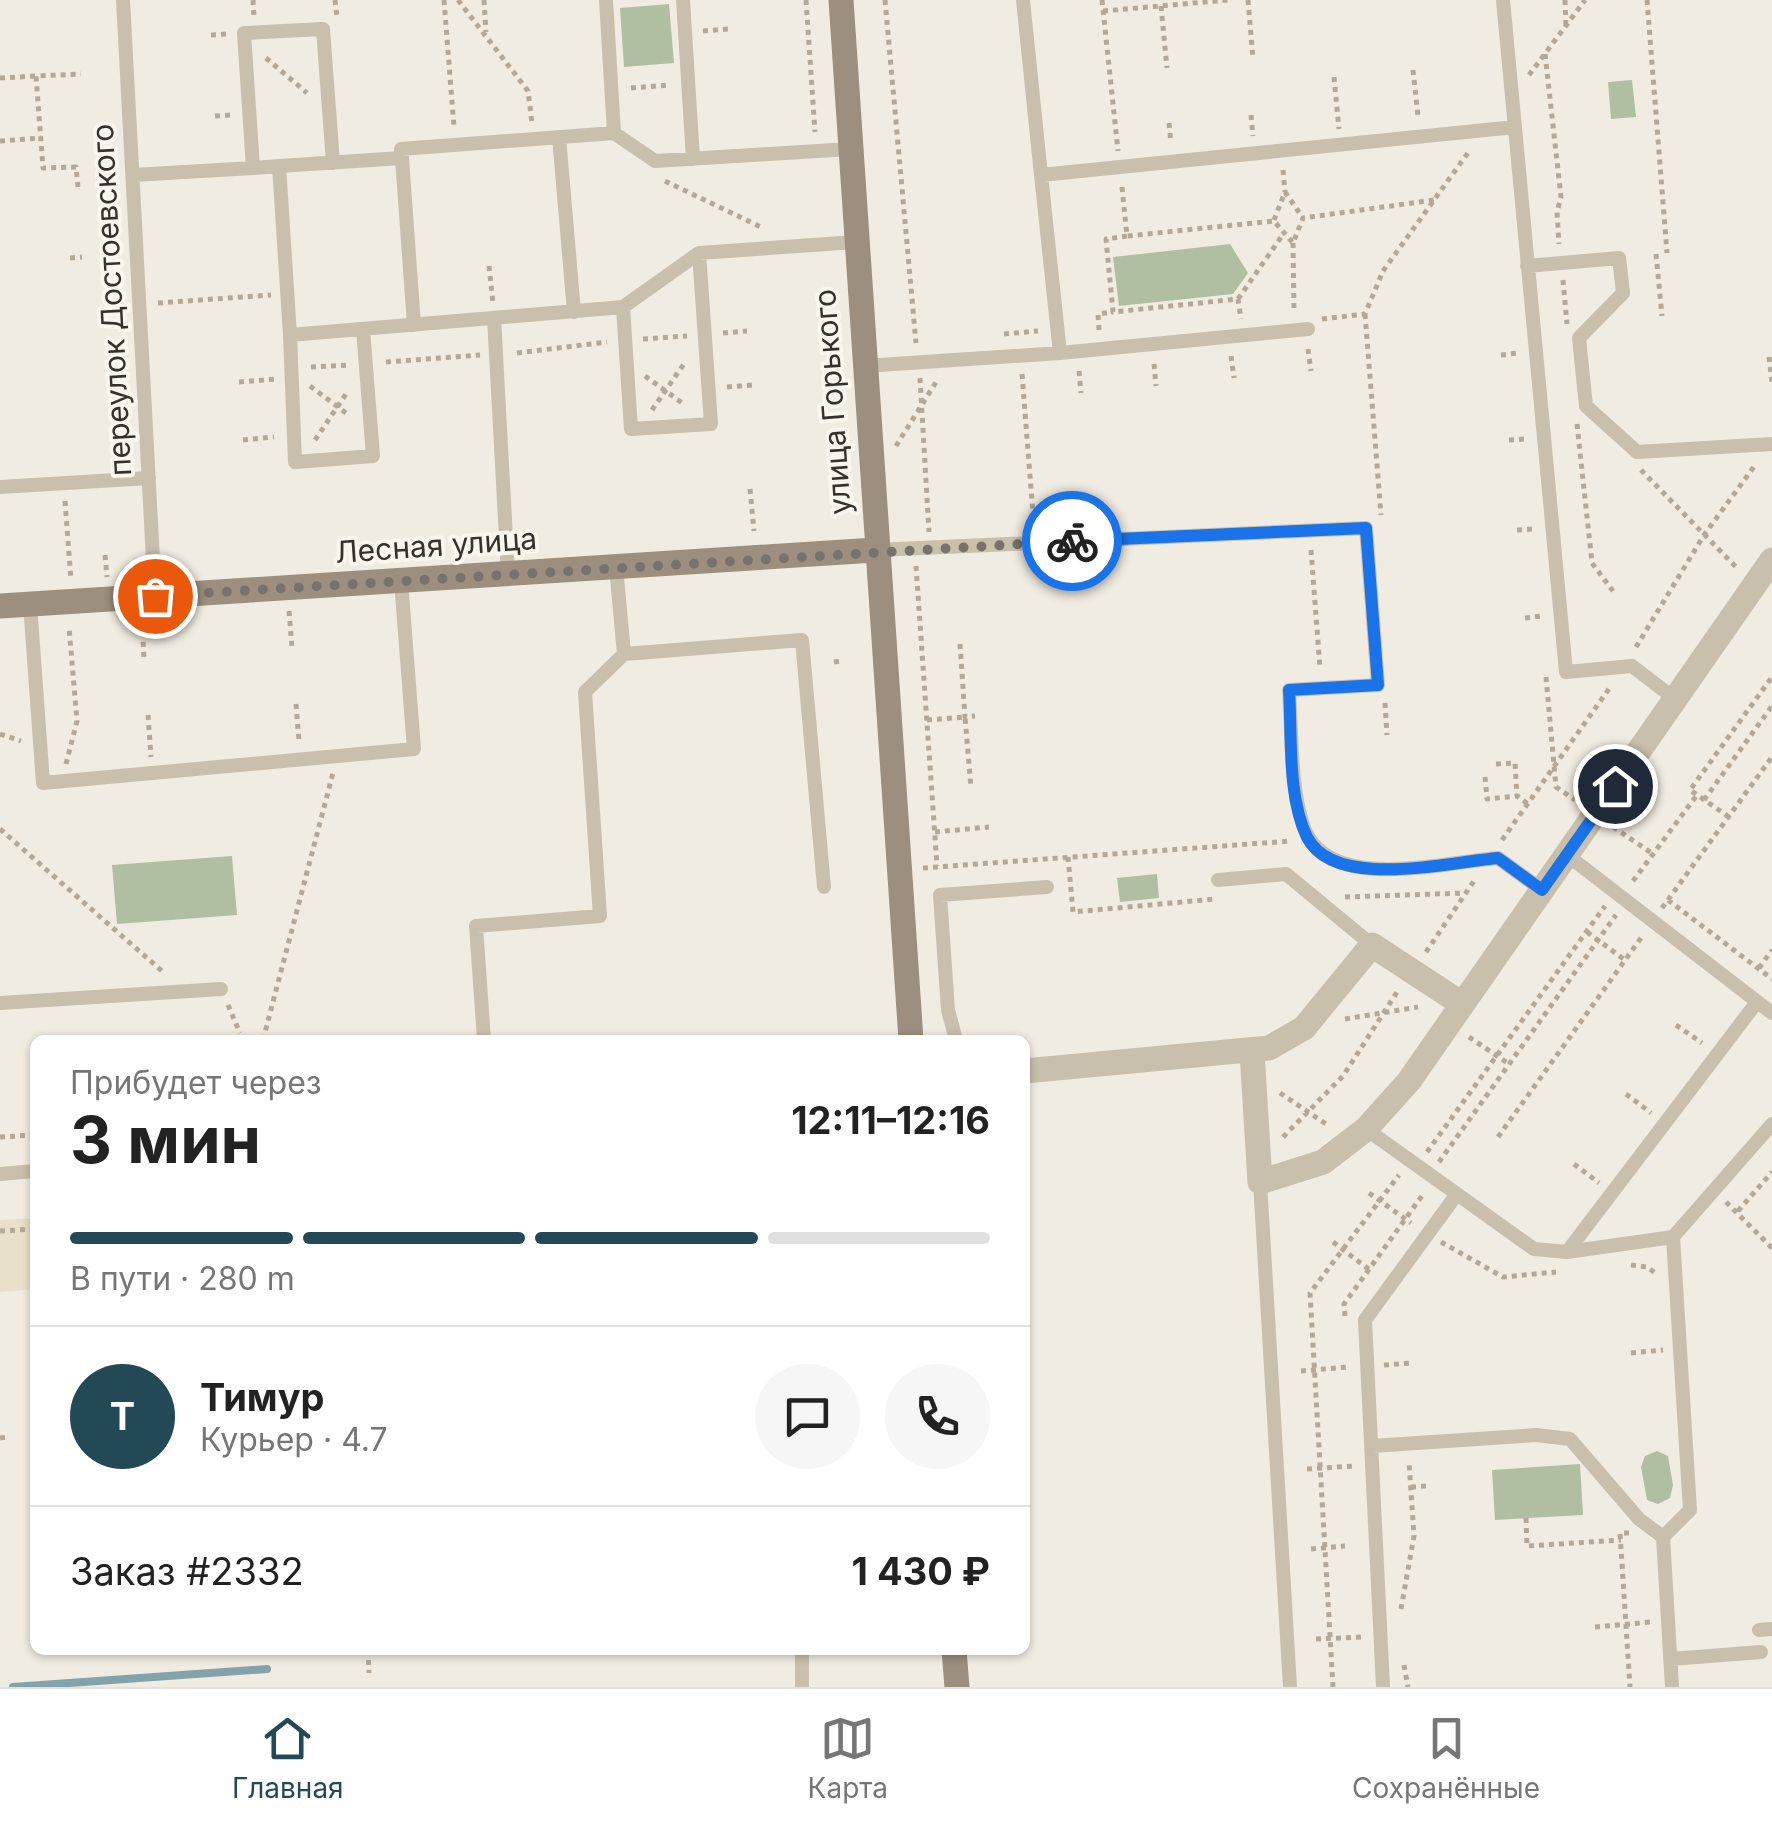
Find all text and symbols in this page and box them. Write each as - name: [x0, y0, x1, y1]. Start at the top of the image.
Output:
- street label: переулок Достоевского: [84, 123, 138, 477]
- street label: улица Горького: [806, 288, 858, 516]
- courier: [1022, 491, 1122, 591]
- icon: bike: [1045, 514, 1100, 569]
- street label: Лесная улица: [334, 520, 538, 570]
- pin: [113, 554, 198, 639]
- icon: bag: [128, 569, 183, 624]
- pin: [1573, 744, 1658, 829]
- icon: home: [1588, 759, 1643, 814]
- text: Прибудет через: [70, 1063, 322, 1102]
- text: 12:11–12:16: [791, 1097, 990, 1143]
- text: 3 мин: [70, 1100, 261, 1179]
- text: В пути · 280 m: [70, 1259, 295, 1298]
- button: chat: [755, 1364, 860, 1469]
- button: phone: [885, 1364, 990, 1469]
- text: Тимур: [200, 1374, 325, 1420]
- text: Т: [110, 1393, 135, 1439]
- text: Курьер · 4.7: [200, 1420, 388, 1459]
- text: Заказ #2332: [70, 1548, 304, 1594]
- text: 1 430 ₽: [852, 1548, 990, 1594]
- tab: Главная: [232, 1711, 344, 1805]
- tab: Карта: [808, 1711, 888, 1805]
- tab: Сохранённые: [1352, 1711, 1540, 1805]

